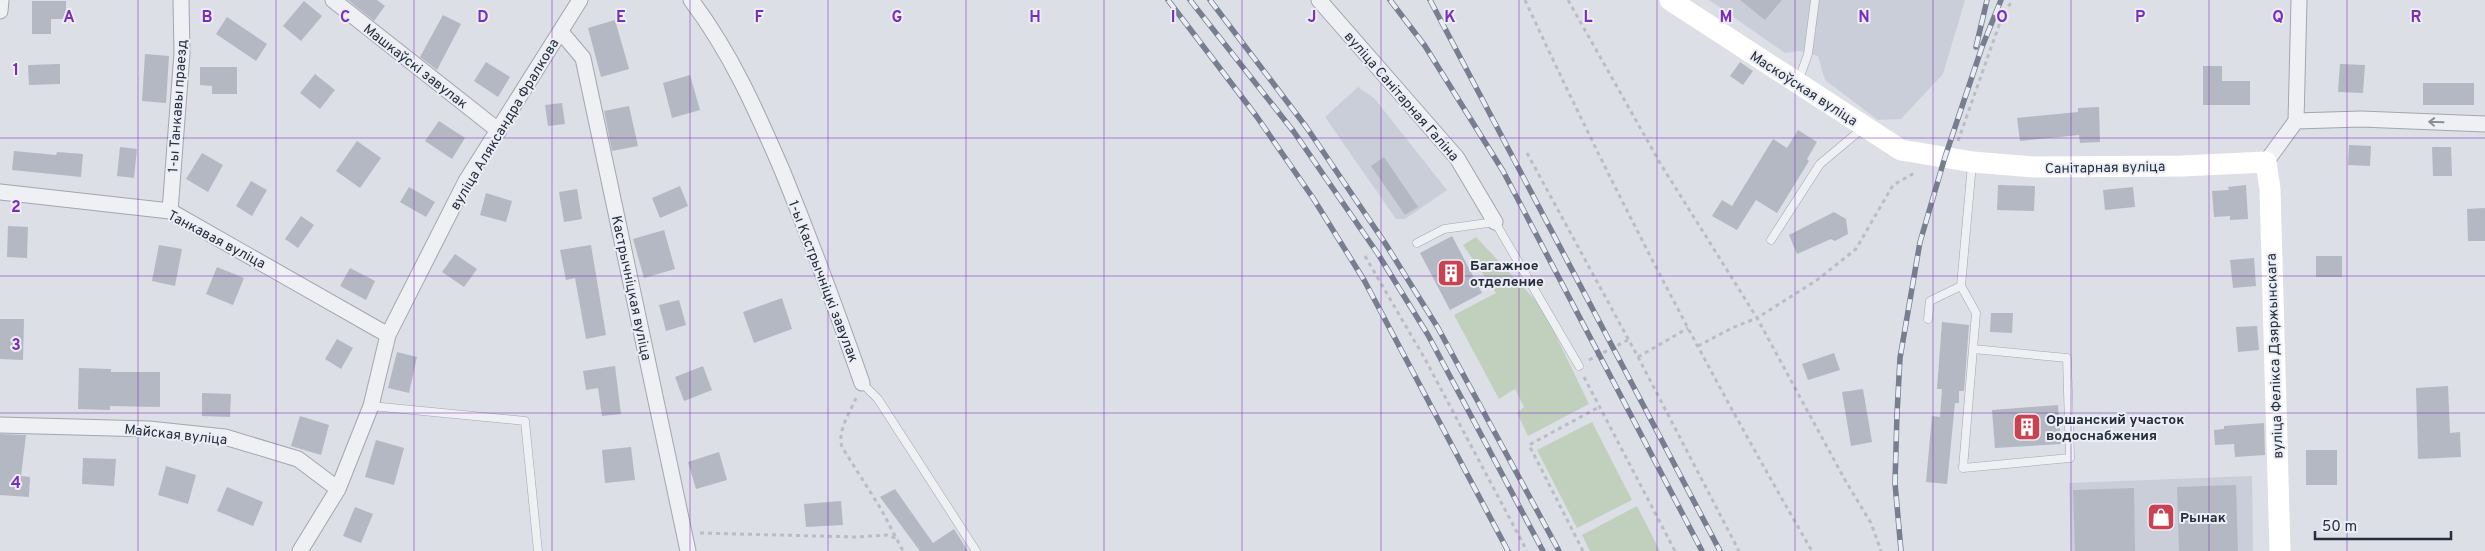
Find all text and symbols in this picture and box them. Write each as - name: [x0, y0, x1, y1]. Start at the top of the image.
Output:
- text: A: [63, 8, 75, 28]
- text: B: [201, 8, 213, 28]
- text: C: [340, 8, 350, 28]
- text: D: [477, 8, 489, 28]
- text: E: [616, 8, 626, 28]
- text: F: [754, 8, 764, 28]
- text: G: [892, 8, 902, 28]
- text: H: [1029, 8, 1041, 28]
- text: I: [1171, 8, 1175, 28]
- text: J: [1308, 8, 1316, 28]
- text: K: [1444, 8, 1456, 28]
- text: L: [1583, 8, 1593, 28]
- text: M: [1720, 8, 1732, 28]
- text: N: [1858, 8, 1870, 28]
- text: O: [1996, 8, 2008, 28]
- text: P: [2135, 8, 2145, 28]
- text: Q: [2272, 8, 2284, 28]
- text: R: [2410, 8, 2422, 28]
- street label: Машкаўскі завулак: [359, 21, 471, 113]
- street label: вуліца Санітарная Галіна: [1340, 29, 1462, 165]
- street label: вуліца Аляксандра Фралкова: [447, 36, 563, 214]
- street label: 1-ы Танкавы праезд: [165, 39, 192, 173]
- street label: Маскоўская вуліца: [1746, 48, 1860, 130]
- text: 1: [13, 61, 19, 81]
- one-way arrow: [2429, 117, 2445, 126]
- street label: Санітарная вуліца: [2045, 159, 2165, 178]
- text: 2: [11, 198, 21, 218]
- street label: 1-ы Кастрычніцкі завулак: [784, 198, 861, 365]
- street label: Танкавая вуліца: [165, 207, 268, 273]
- street label: Кастрычніцкая вуліца: [607, 214, 654, 362]
- street label: вуліца Фелікса Дзяржынскага: [2263, 253, 2288, 459]
- building icon: Багажное отделение: [1436, 258, 1466, 288]
- place label: Багажное отделение: [1470, 258, 1544, 291]
- text: 3: [11, 336, 21, 356]
- building icon: Оршанский участок водоснабжения: [2012, 412, 2042, 442]
- place label: Оршанский участок водоснабжения: [2046, 412, 2184, 445]
- street label: Майская вуліца: [124, 422, 228, 449]
- text: 4: [11, 474, 21, 494]
- shop icon: Рынак: [2146, 502, 2176, 532]
- scale bar: [2315, 508, 2451, 540]
- place label: Рынак: [2180, 510, 2226, 527]
- text: 50 m: [2322, 518, 2357, 537]

